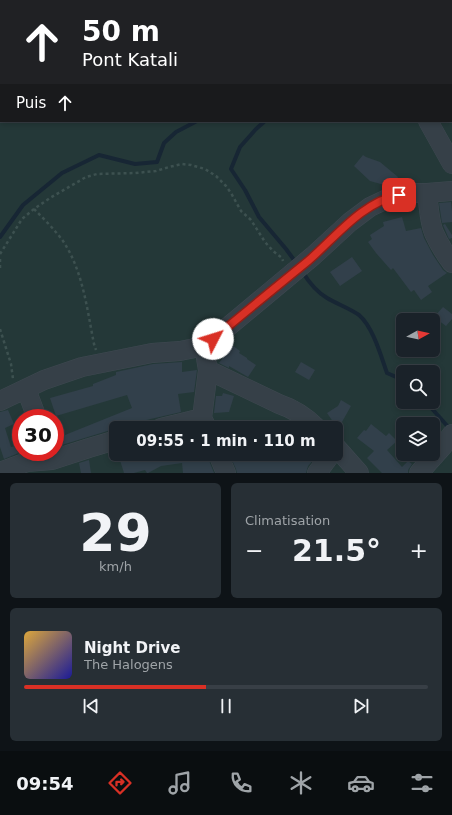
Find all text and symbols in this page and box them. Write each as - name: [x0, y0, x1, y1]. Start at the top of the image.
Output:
- text: 50 m: [82, 15, 160, 48]
- icon: ahead: [16, 16, 68, 68]
- text: Pont Katali: [82, 49, 178, 70]
- icon: ahead: [54, 92, 76, 114]
- text: Puis: [16, 94, 46, 112]
- pin: [382, 178, 416, 212]
- icon: arrive: [388, 184, 410, 206]
- north arrow: [396, 313, 440, 357]
- map controls: [396, 313, 440, 461]
- position arrow: [192, 318, 234, 360]
- button: search: [396, 365, 440, 409]
- speed limit sign: 30: [12, 409, 64, 461]
- button: layers: [396, 417, 440, 461]
- text: 09:55 · 1 min · 110 m: [136, 432, 316, 450]
- text: 29: [79, 503, 152, 563]
- text: Climatisation: [245, 513, 330, 528]
- text: 21.5°: [292, 533, 381, 568]
- text: −: [245, 538, 263, 563]
- text: +: [410, 538, 428, 563]
- text: km/h: [99, 559, 132, 574]
- text: Night Drive: [84, 639, 180, 657]
- text: The Halogens: [84, 657, 173, 672]
- icon: previous: [80, 695, 102, 717]
- icon: pause: [215, 695, 237, 717]
- icon: next: [350, 695, 372, 717]
- icon: directions: [106, 769, 134, 797]
- icon: music: [166, 769, 194, 797]
- icon: phone: [227, 769, 255, 797]
- icon: climate: [287, 769, 315, 797]
- icon: car: [347, 769, 375, 797]
- icon: filters: [408, 769, 436, 797]
- text: 09:54: [16, 773, 73, 794]

